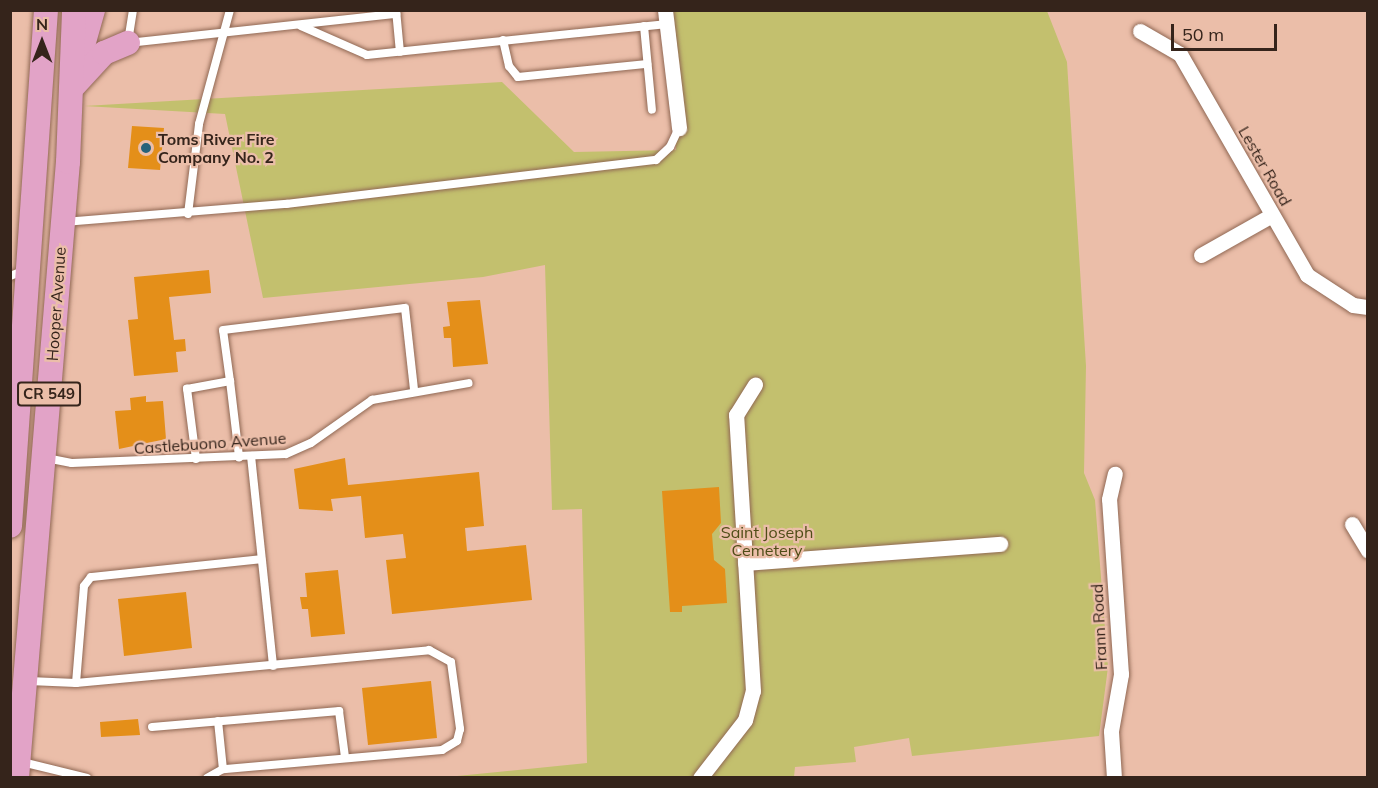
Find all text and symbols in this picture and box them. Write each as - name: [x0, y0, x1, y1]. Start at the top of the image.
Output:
- north arrow: [12, 12, 72, 72]
- scale bar: [1174, 12, 1280, 50]
- text: N: [36, 14, 48, 34]
- text: 50 m: [1182, 23, 1224, 46]
- street label: Lester Road: [1235, 123, 1295, 209]
- place label: Toms River Fire Company No. 2: [158, 129, 275, 167]
- marker: Toms River Fire Company No. 2: [139, 141, 153, 155]
- street label: Hooper Avenue: [42, 246, 70, 362]
- road number: CR 549: [16, 382, 82, 406]
- street label: Castlebuono Avenue: [133, 428, 287, 458]
- park label: Saint Joseph Cemetery: [721, 522, 813, 560]
- street label: Frann Road: [1087, 583, 1111, 671]

